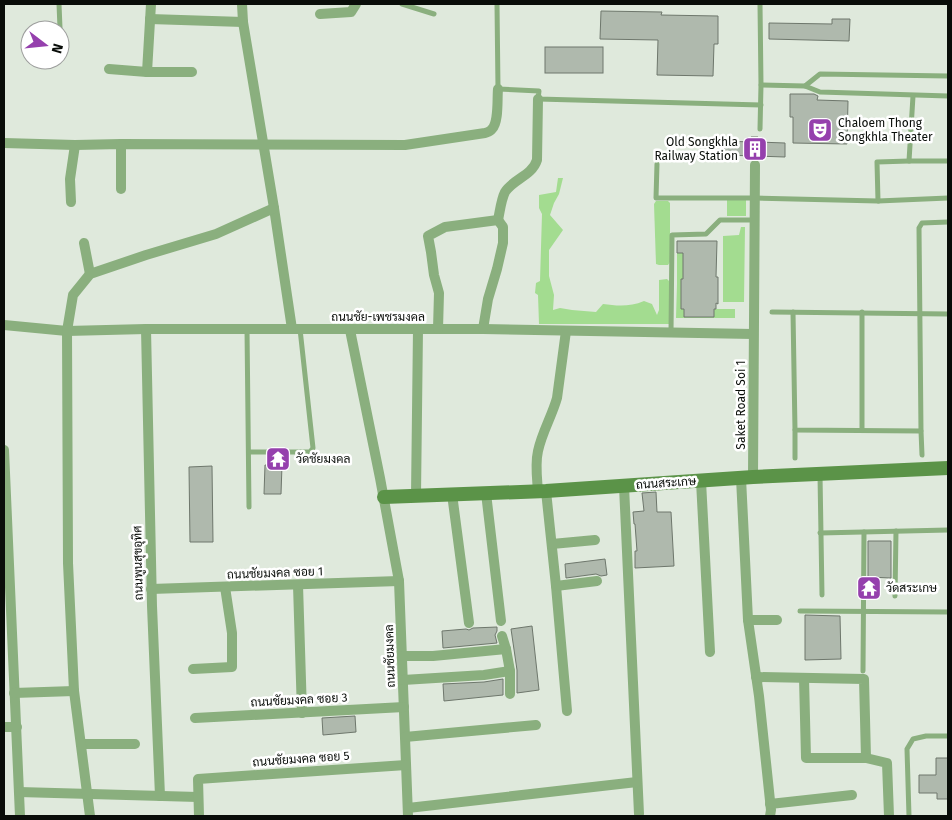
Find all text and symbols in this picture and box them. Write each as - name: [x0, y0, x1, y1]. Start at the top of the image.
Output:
- north arrow: [20, 20, 70, 70]
- text: N: [48, 42, 66, 55]
- place label: Chaloem Thong Songkhla Theater: [838, 116, 933, 144]
- theatre icon: Chaloem Thong Songkhla Theater: [807, 117, 833, 143]
- place label: Old Songkhla Railway Station: [654, 135, 738, 163]
- building icon: Old Songkhla Railway Station: [742, 136, 768, 162]
- street label: ถนนชัย-เพชรมงคล: [331, 310, 425, 324]
- street label: Saket Road Soi 1: [734, 360, 748, 450]
- temple icon: วัดชัยมงคล: [265, 446, 291, 472]
- place label: วัดชัยมงคล: [296, 452, 350, 466]
- street label: ถนนสระเกษ: [635, 474, 697, 492]
- street label: ถนนพูนสุขอุทิศ: [130, 525, 148, 601]
- street label: ถนนชัยมงคล ซอย 1: [227, 564, 323, 582]
- temple icon: วัดสระเกษ: [856, 575, 882, 601]
- place label: วัดสระเกษ: [886, 581, 938, 595]
- street label: ถนนชัยมงคล: [382, 624, 398, 688]
- street label: ถนนชัยมงคล ซอย 3: [250, 690, 348, 710]
- street label: ถนนชัยมงคล ซอย 5: [252, 749, 350, 769]

